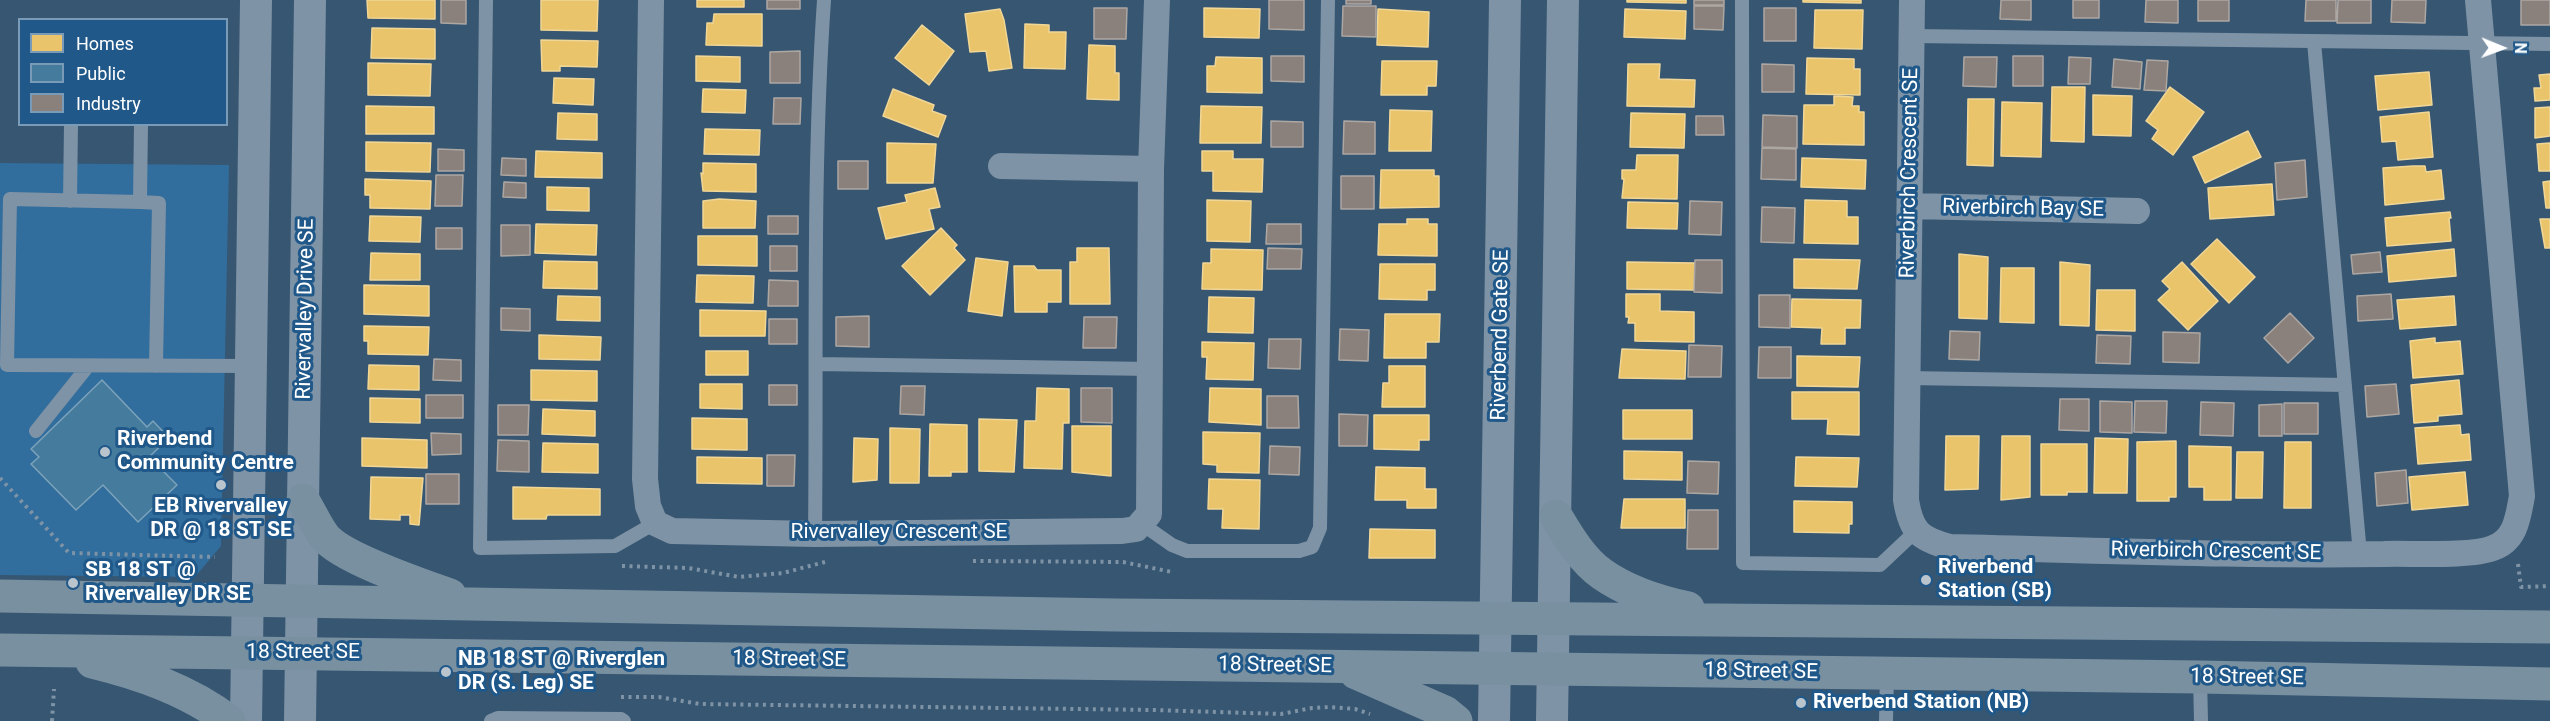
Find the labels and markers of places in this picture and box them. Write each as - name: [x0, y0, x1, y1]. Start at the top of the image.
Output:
- place label: Riverbend Community Centre: [117, 427, 294, 477]
- marker: Riverbend Community Centre: [98, 445, 112, 459]
- marker: EB Rivervalley DR @ 18 ST SE: [214, 478, 228, 492]
- place label: EB Rivervalley DR @ 18 ST SE: [150, 494, 292, 544]
- place label: Riverbend Station (SB): [1938, 555, 2052, 605]
- place label: SB 18 ST @ Rivervalley DR SE: [85, 558, 251, 608]
- marker: Riverbend Station (SB): [1919, 573, 1933, 587]
- marker: SB 18 ST @ Rivervalley DR SE: [66, 576, 80, 590]
- place label: NB 18 ST @ Riverglen DR (S. Leg) SE: [458, 647, 665, 697]
- marker: NB 18 ST @ Riverglen DR (S. Leg) SE: [439, 665, 453, 679]
- place label: Riverbend Station (NB): [1813, 690, 2029, 716]
- marker: Riverbend Station (NB): [1794, 696, 1808, 710]

